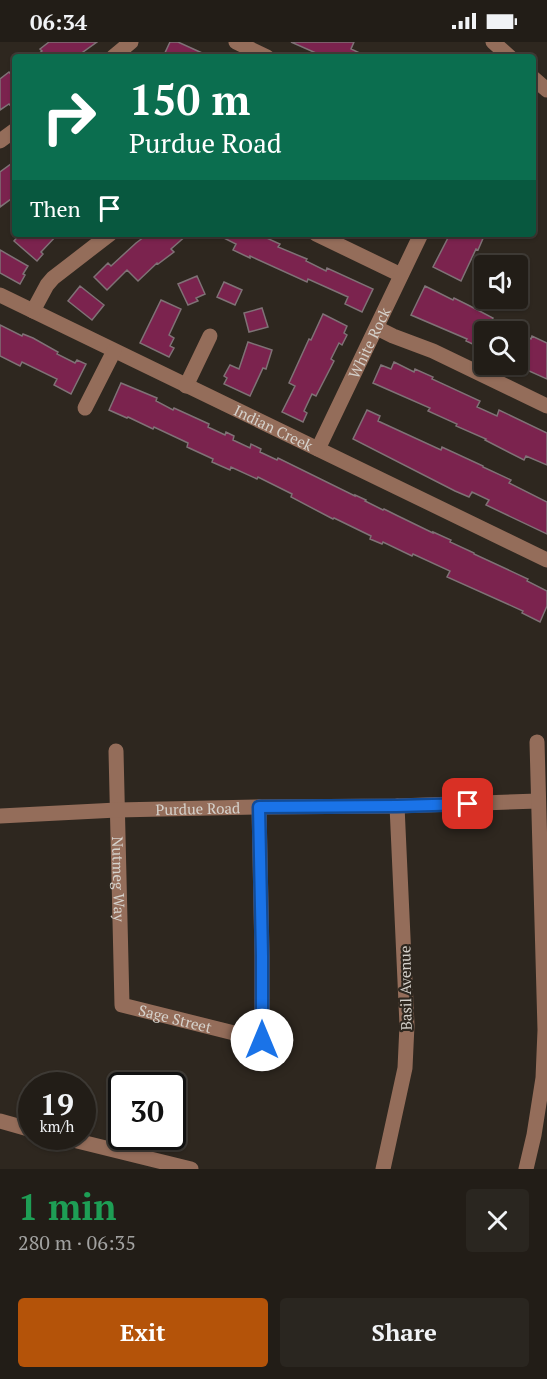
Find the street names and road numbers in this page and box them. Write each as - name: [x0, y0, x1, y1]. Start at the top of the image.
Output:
- street label: White Rock: [343, 304, 395, 381]
- street label: Indian Creek: [231, 400, 317, 455]
- street label: Purdue Road: [155, 797, 241, 819]
- street label: Nutmeg Way: [108, 836, 130, 922]
- street label: Basil Avenue: [394, 945, 416, 1031]
- street label: Sage Street: [137, 1000, 214, 1037]

